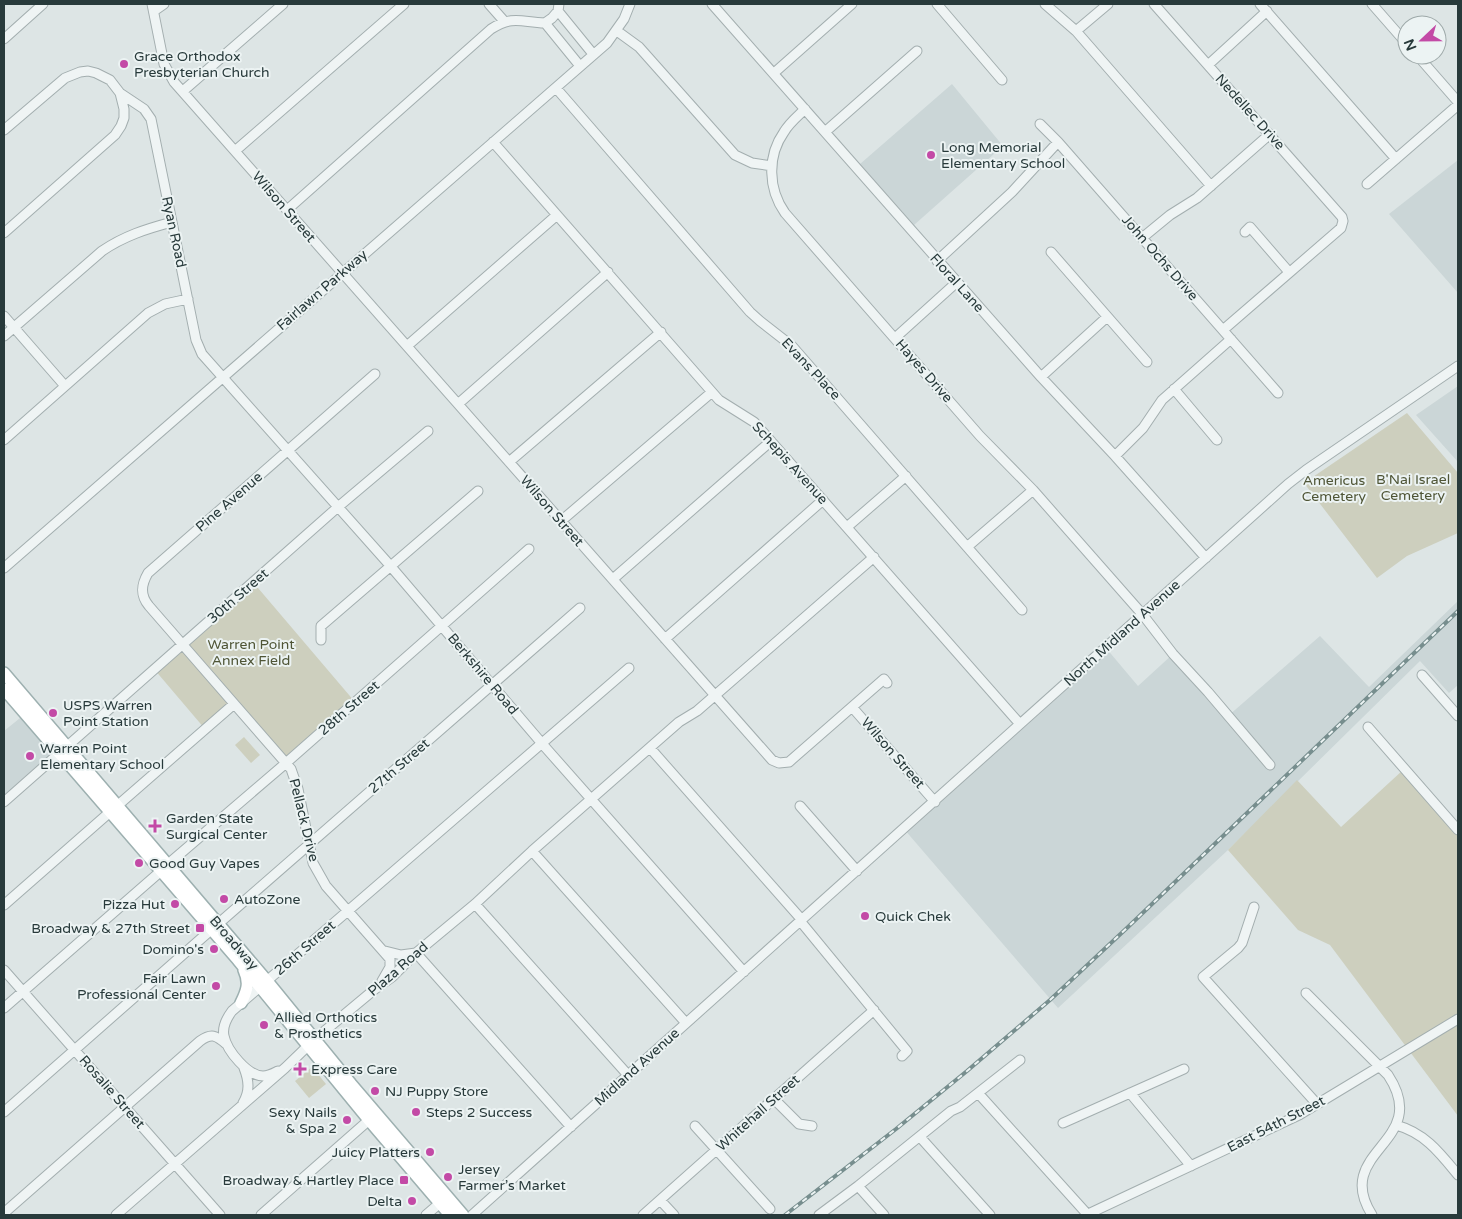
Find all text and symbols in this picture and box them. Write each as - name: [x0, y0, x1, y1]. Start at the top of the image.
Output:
- north arrow: [1397, 15, 1447, 65]
- text: N: [1400, 36, 1420, 53]
- place label: Grace Orthodox Presbyterian Church: [134, 48, 270, 81]
- marker: Grace Orthodox Presbyterian Church: [118, 58, 130, 70]
- street label: Nedellec Drive: [1211, 71, 1289, 153]
- place label: Long Memorial Elementary School: [941, 139, 1065, 172]
- marker: Long Memorial Elementary School: [925, 149, 937, 161]
- street label: Wilson Street: [249, 168, 320, 246]
- street label: Ryan Road: [158, 195, 190, 269]
- street label: John Ochs Drive: [1118, 212, 1202, 304]
- street label: Fairlawn Parkway: [273, 246, 371, 334]
- street label: Floral Lane: [926, 250, 988, 316]
- street label: Evans Place: [778, 334, 844, 404]
- street label: Hayes Drive: [892, 336, 956, 406]
- street label: Schepis Avenue: [748, 418, 832, 508]
- street label: Pine Avenue: [192, 468, 266, 536]
- park label: B'Nai Israel Cemetery: [1376, 471, 1450, 504]
- street label: Wilson Street: [517, 472, 588, 550]
- park label: Americus Cemetery: [1302, 472, 1367, 505]
- street label: 30th Street: [204, 565, 272, 627]
- street label: North Midland Avenue: [1060, 576, 1184, 690]
- street label: Berkshire Road: [444, 630, 522, 718]
- park label: Warren Point Annex Field: [208, 636, 295, 669]
- street label: 28th Street: [315, 677, 383, 739]
- place label: USPS Warren Point Station: [63, 697, 152, 730]
- marker: USPS Warren Point Station: [47, 707, 59, 719]
- street label: Wilson Street: [858, 714, 929, 792]
- street label: 27th Street: [365, 735, 433, 797]
- place label: Warren Point Elementary School: [40, 740, 164, 773]
- marker: Warren Point Elementary School: [24, 750, 36, 762]
- street label: Pellack Drive: [285, 777, 323, 863]
- place label: Garden State Surgical Center: [166, 810, 268, 843]
- marker: Garden State Surgical Center: [148, 819, 162, 833]
- place label: Good Guy Vapes: [149, 855, 260, 872]
- marker: Good Guy Vapes: [133, 857, 145, 869]
- place label: AutoZone: [234, 891, 301, 908]
- marker: AutoZone: [218, 893, 230, 905]
- place label: Pizza Hut: [103, 896, 166, 913]
- marker: Pizza Hut: [169, 898, 181, 910]
- place label: Quick Chek: [875, 908, 951, 925]
- marker: Quick Chek: [859, 910, 871, 922]
- street label: Broadway: [206, 912, 262, 974]
- street label: 26th Street: [271, 917, 339, 979]
- place label: Broadway & 27th Street: [31, 920, 191, 937]
- marker: Broadway & 27th Street: [194, 922, 206, 934]
- street label: Plaza Road: [364, 938, 432, 1000]
- place label: Domino's: [142, 941, 204, 958]
- marker: Domino's: [208, 943, 220, 955]
- place label: Fair Lawn Professional Center: [77, 970, 207, 1003]
- marker: Fair Lawn Professional Center: [210, 980, 222, 992]
- place label: Allied Orthotics & Prosthetics: [274, 1009, 377, 1042]
- marker: Allied Orthotics & Prosthetics: [258, 1019, 270, 1031]
- street label: Midland Avenue: [591, 1024, 683, 1110]
- street label: Rosalie Street: [76, 1052, 149, 1133]
- place label: Express Care: [311, 1061, 397, 1078]
- marker: Express Care: [293, 1062, 307, 1076]
- street label: Whitehall Street: [713, 1071, 804, 1155]
- place label: NJ Puppy Store: [385, 1083, 488, 1100]
- marker: NJ Puppy Store: [369, 1085, 381, 1097]
- street label: East 54th Street: [1224, 1092, 1328, 1156]
- place label: Sexy Nails & Spa 2: [269, 1104, 337, 1137]
- place label: Steps 2 Success: [426, 1104, 533, 1121]
- marker: Steps 2 Success: [410, 1106, 422, 1118]
- marker: Sexy Nails & Spa 2: [341, 1114, 353, 1126]
- place label: Juicy Platters: [332, 1144, 420, 1161]
- marker: Juicy Platters: [424, 1146, 436, 1158]
- place label: Jersey Farmer’s Market: [458, 1161, 566, 1194]
- marker: Jersey Farmer’s Market: [442, 1171, 454, 1183]
- place label: Broadway & Hartley Place: [223, 1172, 394, 1189]
- marker: Broadway & Hartley Place: [398, 1174, 410, 1186]
- place label: Delta: [367, 1193, 402, 1210]
- marker: Delta: [406, 1195, 418, 1207]

